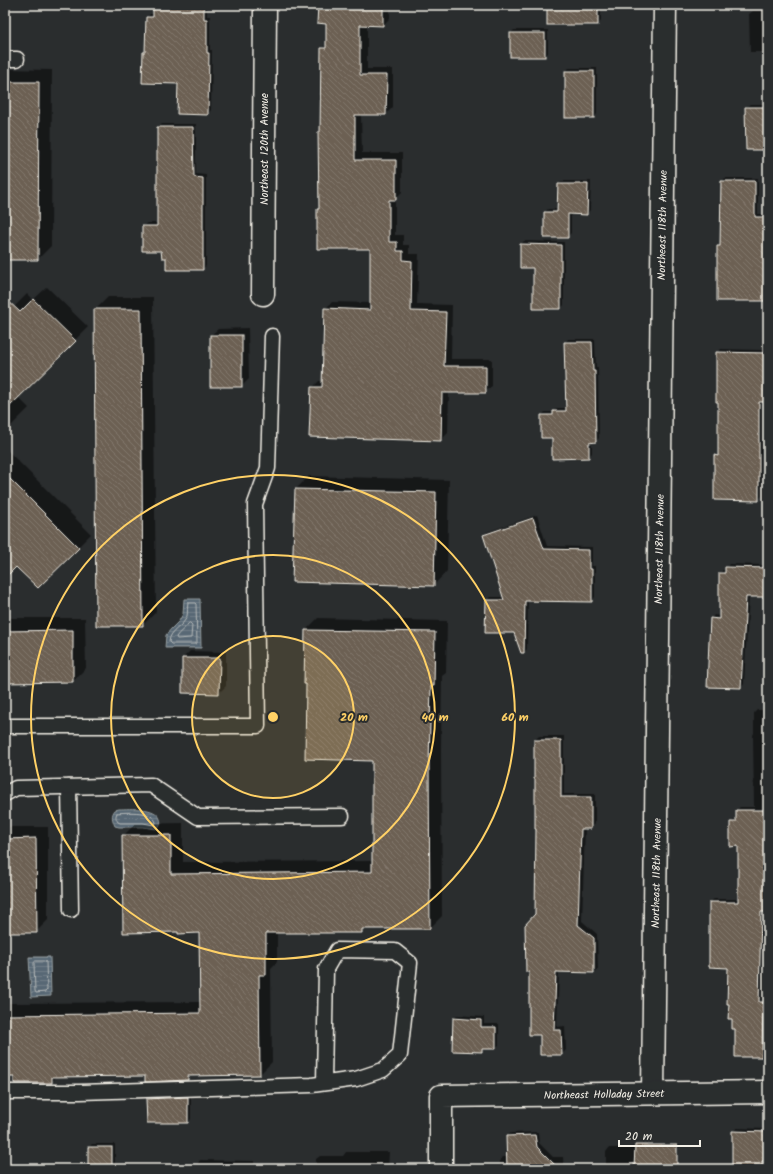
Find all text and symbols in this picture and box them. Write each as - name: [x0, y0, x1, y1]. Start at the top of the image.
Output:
- street label: Northeast 120th Avenue: [256, 93, 274, 205]
- street label: Northeast 118th Avenue: [653, 170, 673, 280]
- street label: Northeast 118th Avenue: [650, 494, 670, 604]
- text: 20 m: [340, 708, 368, 727]
- text: 40 m: [421, 708, 449, 727]
- text: 60 m: [501, 708, 529, 727]
- centre of rings: [266, 710, 280, 724]
- street label: Northeast 118th Avenue: [647, 818, 667, 928]
- street label: Northeast Holladay Street: [544, 1085, 665, 1105]
- scale bar: [619, 1122, 700, 1148]
- text: 20 m: [625, 1127, 653, 1146]

